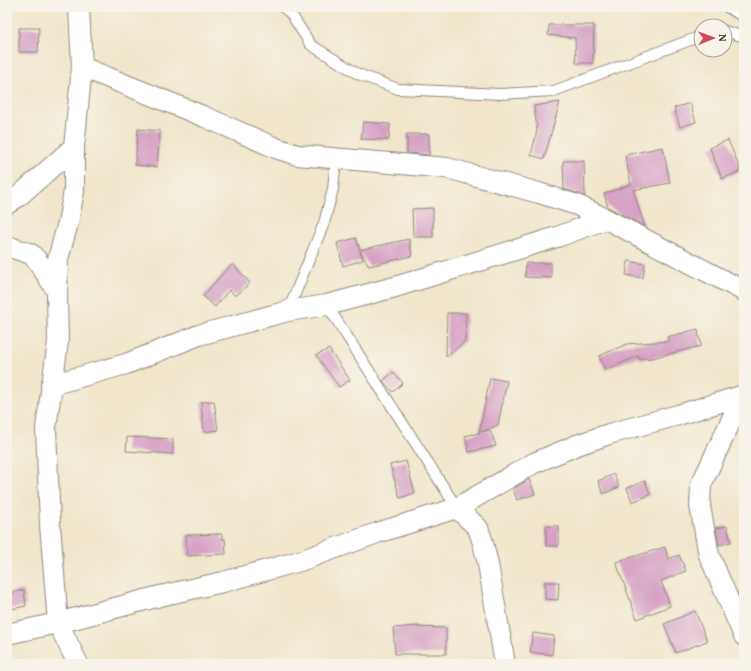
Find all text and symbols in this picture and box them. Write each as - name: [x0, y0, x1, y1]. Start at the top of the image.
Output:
- north arrow: [693, 18, 733, 58]
- text: N: [715, 34, 731, 42]

